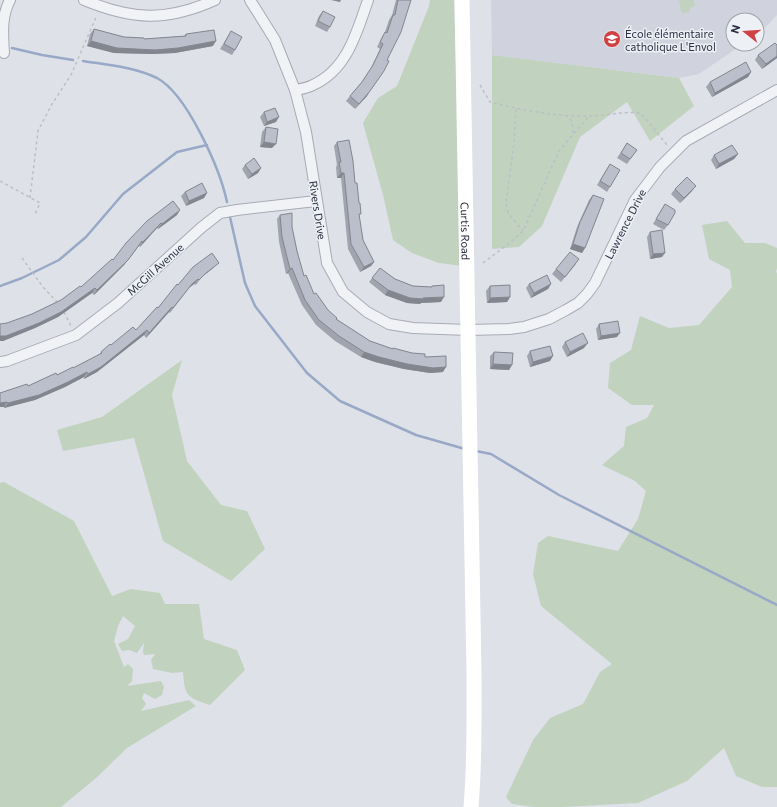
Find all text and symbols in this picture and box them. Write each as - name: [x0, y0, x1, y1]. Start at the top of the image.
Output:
- north arrow: [725, 12, 765, 52]
- text: N: [728, 23, 742, 35]
- place label: École élémentaire catholique L'Envol: [625, 26, 716, 53]
- school or university icon: École élémentaire catholique L'Envol: [602, 29, 622, 49]
- street label: Rivers Drive: [307, 180, 329, 241]
- street label: Lawrence Drive: [602, 187, 648, 261]
- street label: Curtis Road: [459, 202, 473, 260]
- street label: McGill Avenue: [124, 240, 186, 298]

